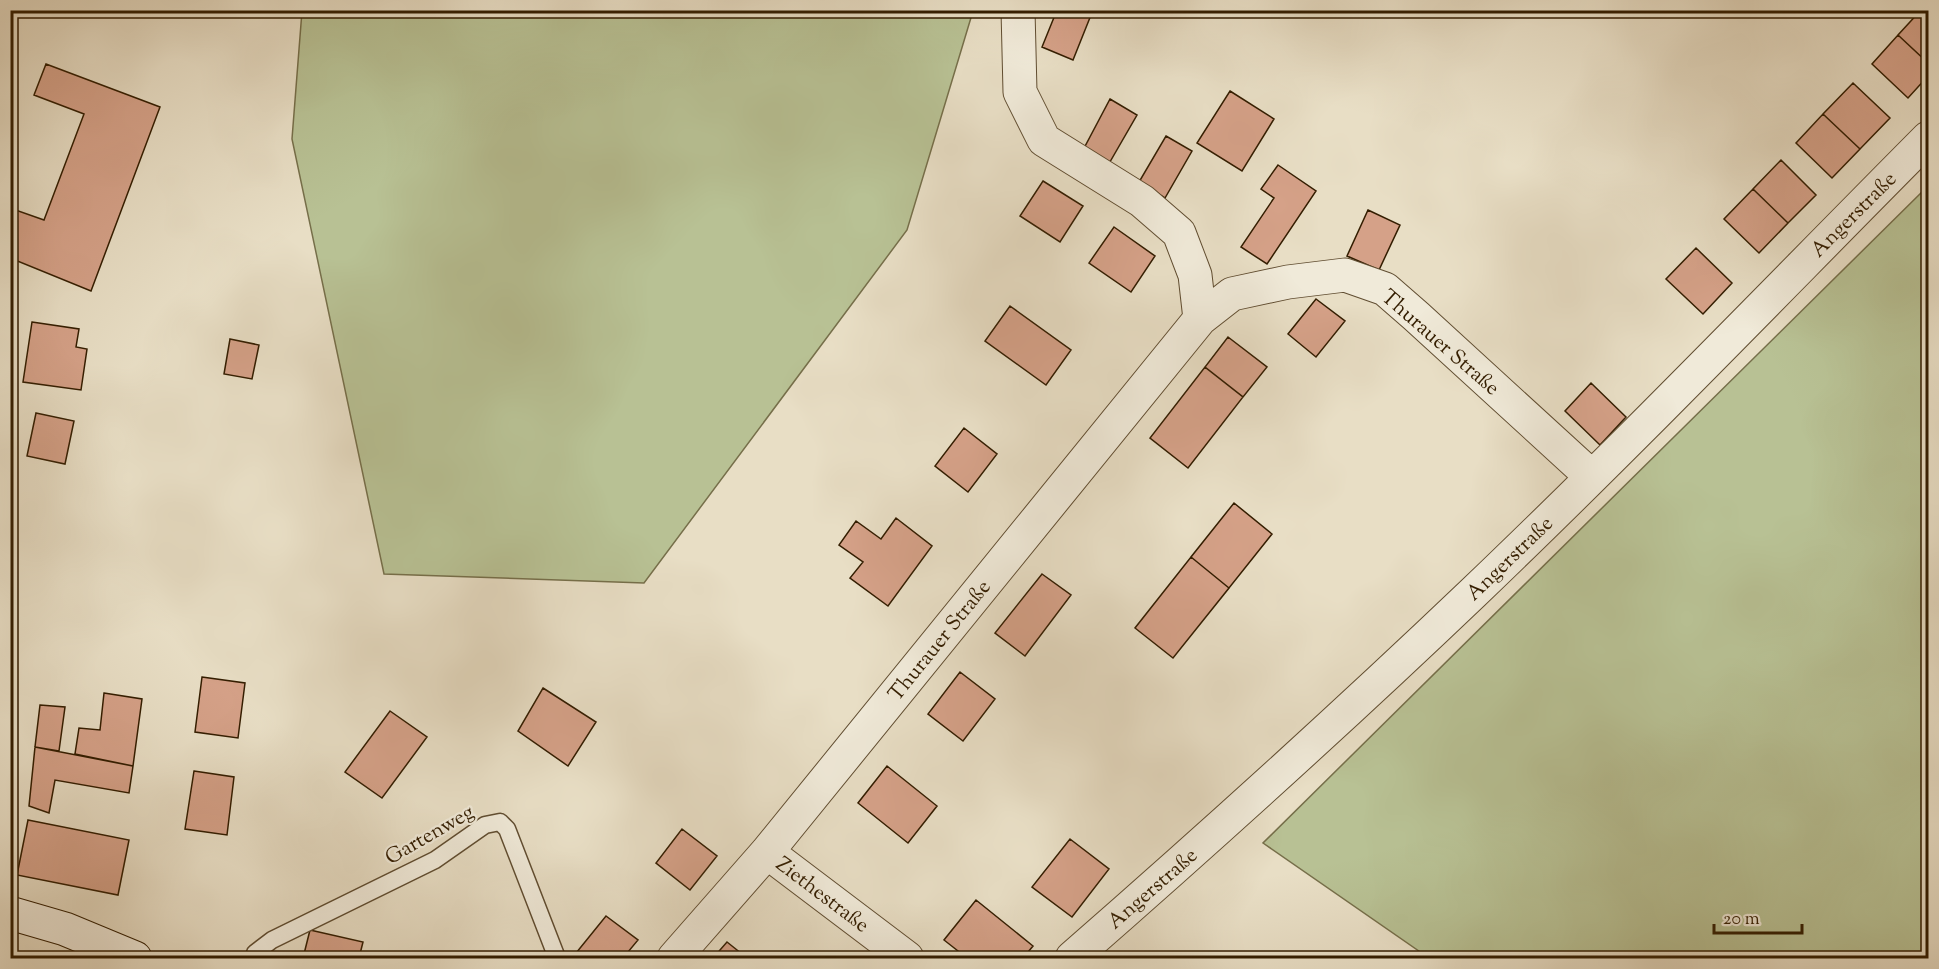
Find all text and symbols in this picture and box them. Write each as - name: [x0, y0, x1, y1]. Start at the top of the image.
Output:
- street label: Angerstraße: [1805, 166, 1904, 265]
- street label: Thurauer Straße: [1374, 283, 1506, 404]
- street label: Angerstraße: [1460, 510, 1561, 609]
- street label: Thurauer Straße: [882, 574, 999, 708]
- street label: Gartenweg: [380, 798, 480, 873]
- street label: Angerstraße: [1102, 842, 1205, 937]
- street label: Ziethestraße: [769, 850, 875, 941]
- scale bar: [1714, 897, 1802, 935]
- text: 20 m: [1723, 907, 1760, 933]

